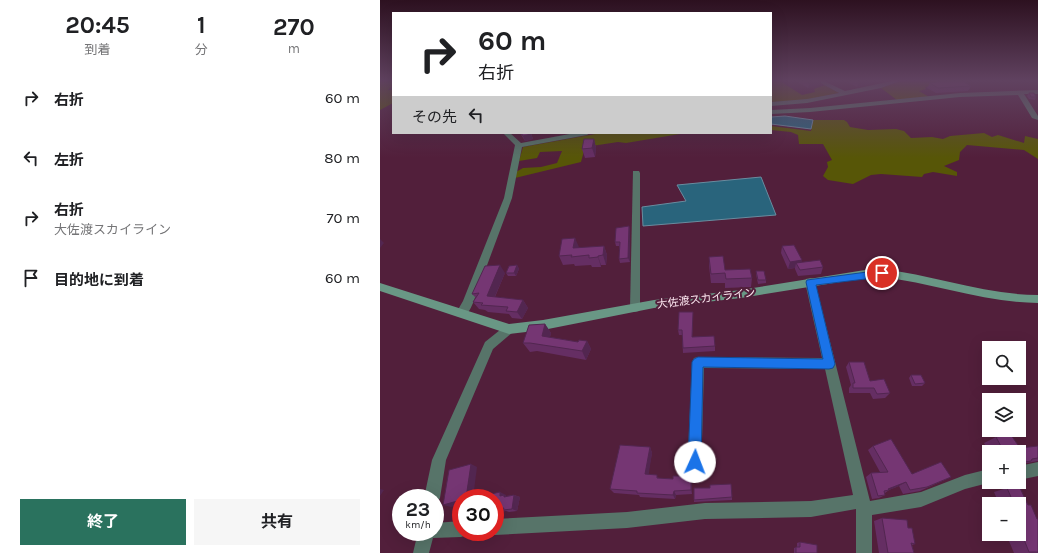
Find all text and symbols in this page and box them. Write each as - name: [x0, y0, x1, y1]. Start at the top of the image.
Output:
- text: 20:45: [65, 11, 130, 39]
- text: 1: [197, 11, 206, 39]
- text: 270: [273, 13, 315, 41]
- text: 60 m: [478, 24, 546, 57]
- icon: right: [412, 28, 464, 80]
- text: m: [288, 41, 300, 56]
- text: 到着: [84, 42, 110, 57]
- text: 分: [195, 42, 208, 57]
- text: 右折: [478, 62, 514, 84]
- icon: right: [20, 87, 42, 109]
- text: 60 m: [325, 89, 360, 107]
- text: 右折: [54, 91, 84, 109]
- icon: left: [465, 104, 487, 126]
- text: その先: [412, 108, 457, 126]
- icon: left: [20, 147, 42, 169]
- text: 80 m: [324, 149, 360, 167]
- text: 左折: [54, 151, 84, 169]
- text: 右折: [54, 201, 84, 219]
- icon: right: [20, 207, 42, 229]
- text: 70 m: [326, 209, 360, 227]
- text: 大佐渡スカイライン: [54, 222, 171, 237]
- pin: [865, 256, 899, 290]
- icon: arrive: [871, 262, 893, 284]
- icon: arrive: [20, 267, 42, 289]
- text: 60 m: [325, 269, 360, 287]
- text: 目的地に到着: [54, 271, 144, 289]
- street label: 大佐渡スカイライン: [656, 286, 756, 311]
- map controls: [982, 341, 1026, 541]
- button: search: [982, 341, 1026, 385]
- button: layers: [982, 393, 1026, 437]
- position arrow: [674, 441, 716, 483]
- button: +: [982, 445, 1026, 489]
- speed limit sign: 30: [452, 489, 504, 541]
- button: −: [982, 497, 1026, 541]
- text: 23: [406, 498, 430, 521]
- button: 終了: [20, 499, 186, 545]
- button: 共有: [194, 499, 360, 545]
- text: km/h: [405, 519, 431, 531]

